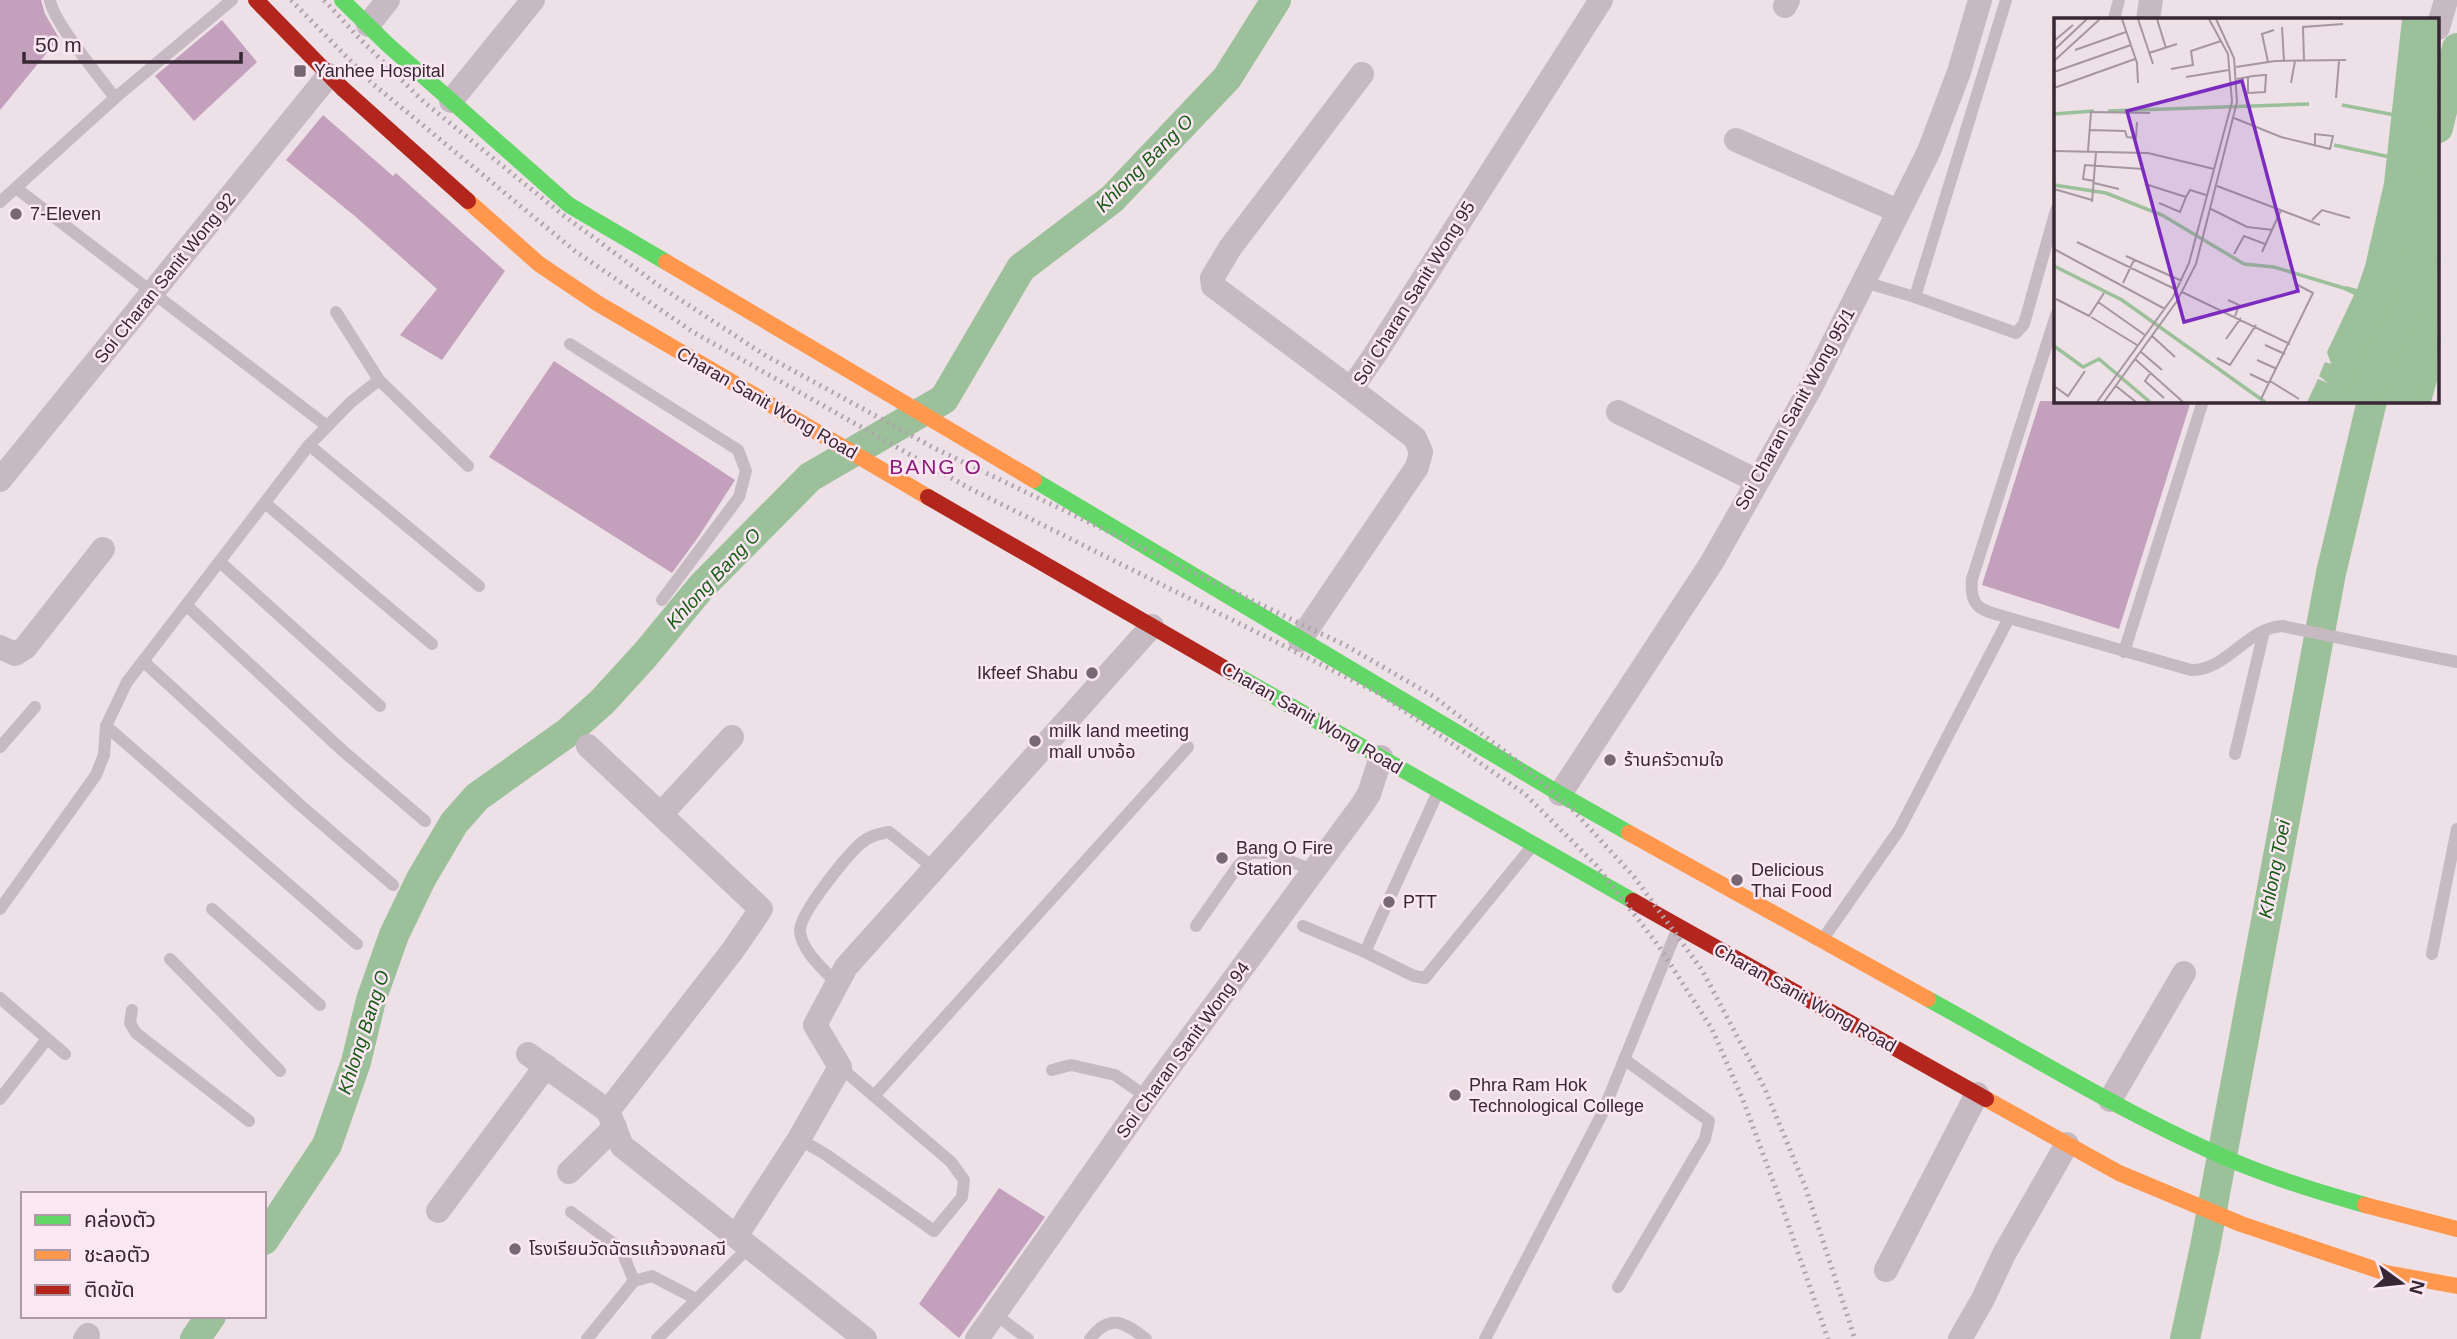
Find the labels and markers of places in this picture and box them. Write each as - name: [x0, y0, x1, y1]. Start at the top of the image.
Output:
- place label: Yanhee Hospital: [314, 61, 445, 81]
- marker: Yanhee Hospital: [292, 63, 308, 79]
- place label: 7-Eleven: [30, 204, 101, 224]
- marker: 7-Eleven: [8, 206, 24, 222]
- place label: Ikfeef Shabu: [977, 663, 1078, 683]
- marker: Ikfeef Shabu: [1084, 665, 1100, 681]
- place label: milk land meeting mall บางอ้อ: [1049, 721, 1189, 762]
- marker: milk land meeting mall บางอ้อ: [1027, 733, 1043, 749]
- place label: ร้านครัวตามใจ: [1624, 750, 1724, 770]
- marker: ร้านครัวตามใจ: [1602, 752, 1618, 768]
- place label: Bang O Fire Station: [1236, 838, 1333, 879]
- marker: Bang O Fire Station: [1214, 850, 1230, 866]
- place label: Delicious Thai Food: [1751, 860, 1832, 901]
- marker: Delicious Thai Food: [1729, 872, 1745, 888]
- place label: PTT: [1403, 892, 1437, 912]
- marker: PTT: [1381, 894, 1397, 910]
- place label: Phra Ram Hok Technological College: [1469, 1075, 1644, 1116]
- marker: Phra Ram Hok Technological College: [1447, 1087, 1463, 1103]
- place label: โรงเรียนวัดฉัตรแก้วจงกลณี: [529, 1239, 726, 1259]
- marker: โรงเรียนวัดฉัตรแก้วจงกลณี: [507, 1241, 523, 1257]

